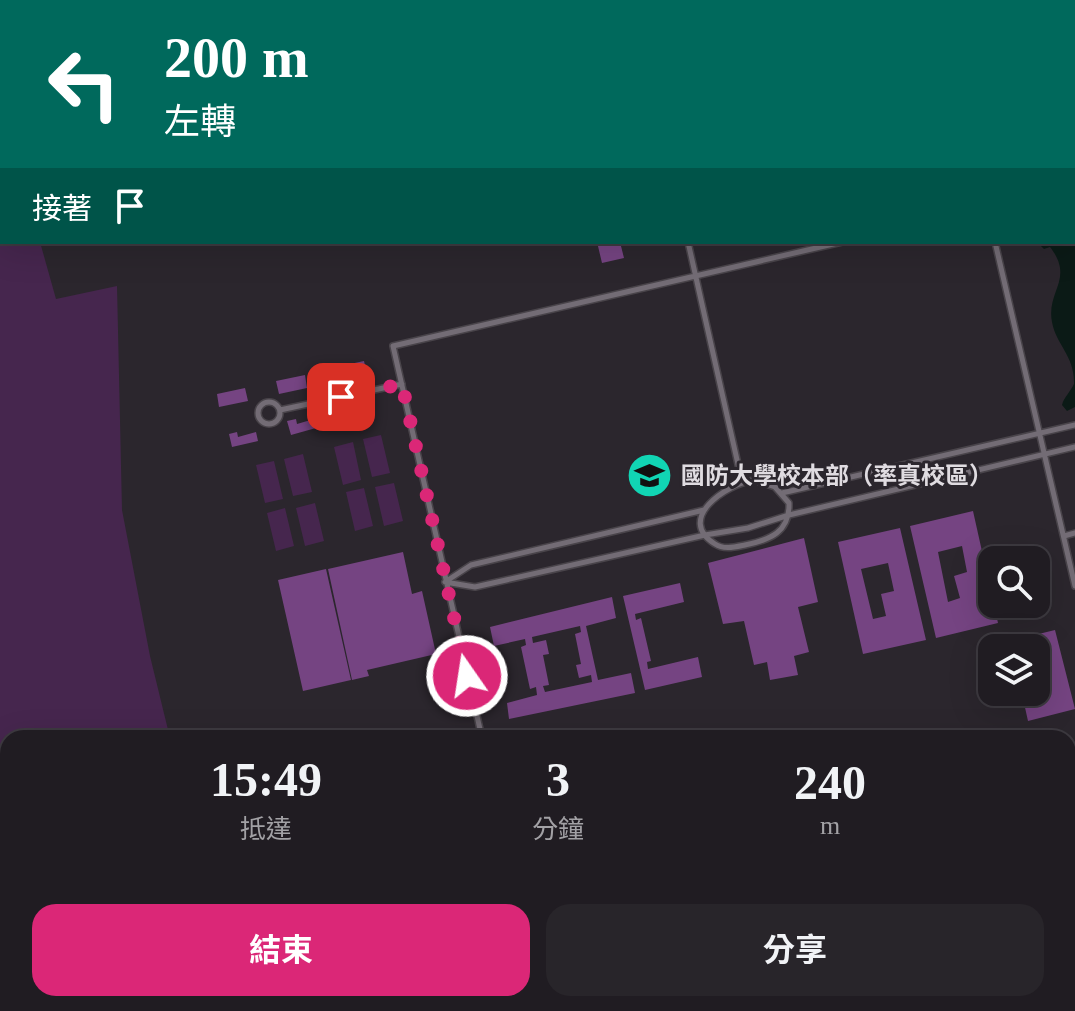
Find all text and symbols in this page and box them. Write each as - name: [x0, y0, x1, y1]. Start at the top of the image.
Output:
- text: 200 m: [164, 27, 309, 89]
- icon: left: [32, 32, 136, 136]
- text: 左轉: [164, 102, 236, 142]
- icon: arrive: [108, 184, 152, 228]
- text: 接著: [32, 192, 92, 225]
- pin: [307, 363, 375, 431]
- icon: arrive: [319, 375, 363, 419]
- school or university icon: 國防大學校本部（率真校區）: [626, 452, 674, 500]
- place label: 國防大學校本部（率真校區）: [681, 463, 993, 489]
- map controls: [978, 546, 1050, 706]
- button: search: [978, 546, 1050, 618]
- position arrow: [425, 634, 509, 718]
- button: layers: [978, 634, 1050, 706]
- text: 15:49: [210, 753, 322, 806]
- text: 3: [546, 753, 570, 806]
- text: 240: [794, 756, 866, 809]
- text: m: [820, 811, 840, 840]
- text: 抵達: [240, 815, 292, 844]
- text: 分鐘: [532, 815, 584, 844]
- button: 結束: [32, 904, 530, 996]
- button: 分享: [546, 904, 1044, 996]

